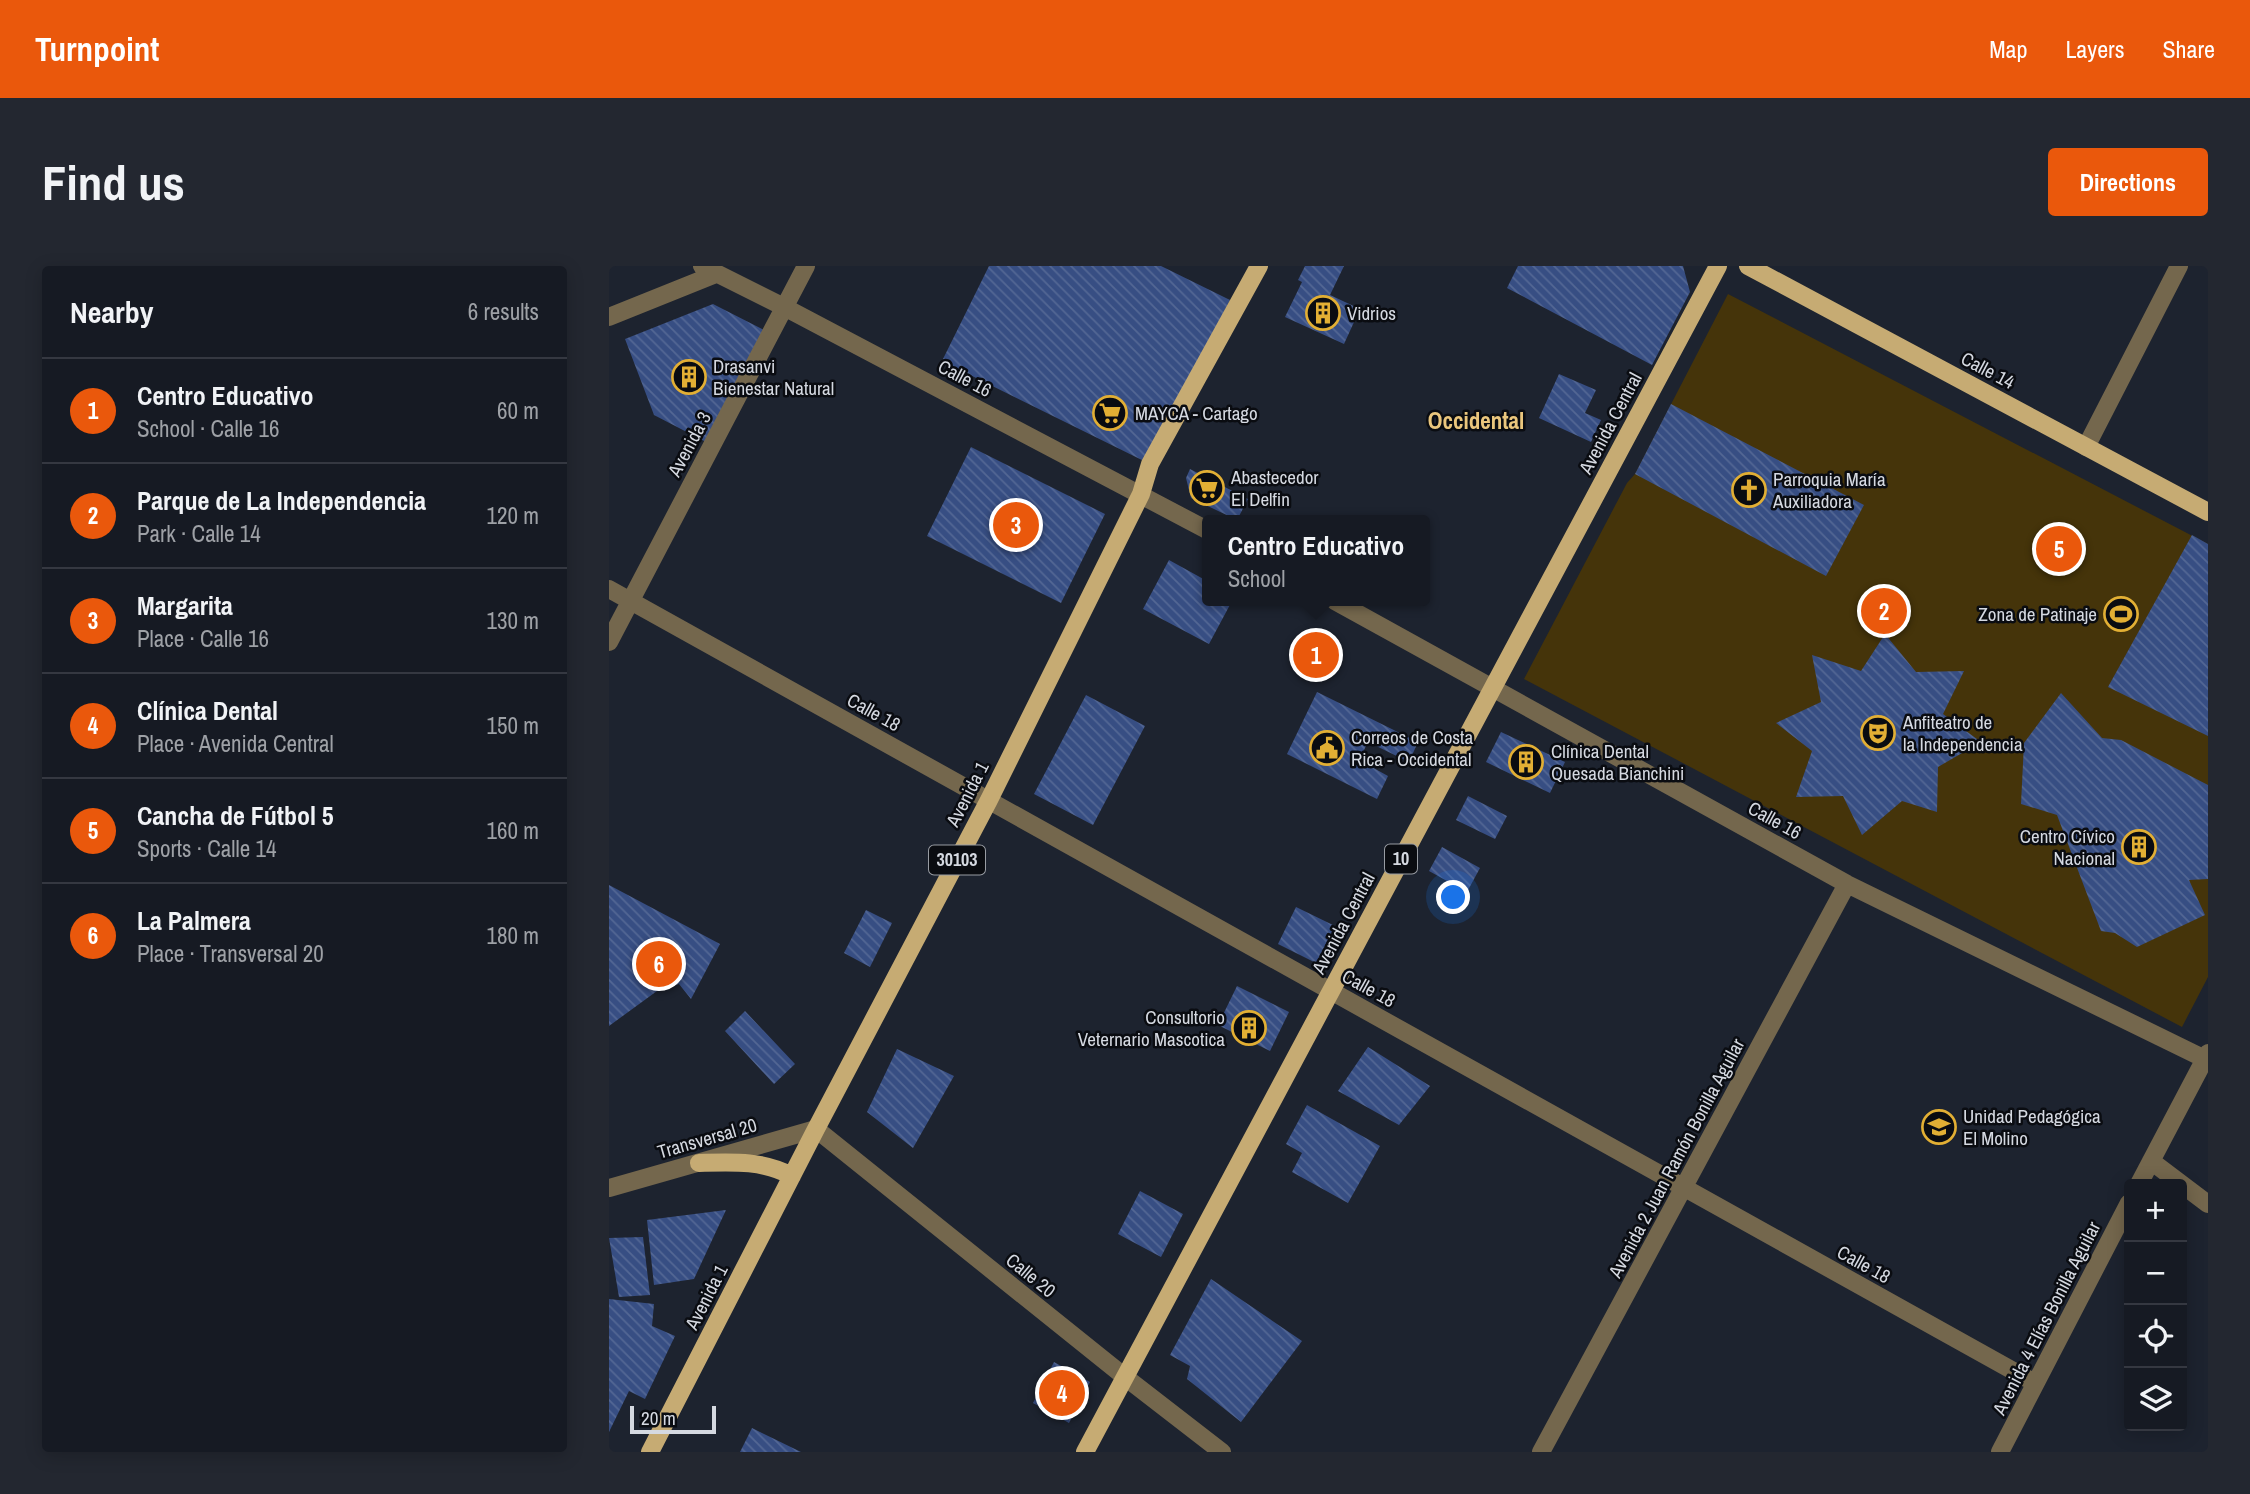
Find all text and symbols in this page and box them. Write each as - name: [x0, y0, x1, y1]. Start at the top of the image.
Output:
- text: Turnpoint: [35, 27, 159, 71]
- text: Map: [1989, 33, 2027, 65]
- text: Layers: [2065, 33, 2124, 65]
- text: Share: [2162, 33, 2215, 65]
- button: Directions: [2048, 148, 2208, 216]
- text: Find us: [42, 149, 185, 215]
- text: Nearby: [70, 292, 153, 332]
- building icon: Vidrios: [1304, 294, 1342, 332]
- text: 6 results: [468, 296, 539, 327]
- place label: Vidrios: [1347, 300, 1396, 326]
- street label: Calle 14: [1957, 345, 2020, 395]
- place label: Drasanvi Bienestar Natural: [713, 353, 834, 401]
- street label: Calle 16: [934, 353, 996, 403]
- building icon: Drasanvi Bienestar Natural: [670, 358, 708, 396]
- street label: Avenida Central: [1572, 368, 1648, 479]
- text: Centro Educativo: [137, 378, 314, 413]
- supermarket icon: MAYCA - Cartago: [1091, 394, 1129, 432]
- text: 1: [88, 395, 98, 426]
- text: 60 m: [497, 395, 539, 426]
- place label: MAYCA - Cartago: [1135, 400, 1258, 426]
- district label: Occidental: [1428, 405, 1524, 436]
- street label: Avenida 3: [661, 407, 717, 482]
- text: School · Calle 16: [137, 413, 280, 444]
- place label: Abastecedor El Delfin: [1230, 464, 1319, 512]
- place label: Parroquia María Auxiliadora: [1772, 466, 1886, 514]
- supermarket icon: Abastecedor El Delfin: [1188, 469, 1226, 507]
- church icon: Parroquia María Auxiliadora: [1730, 471, 1768, 509]
- text: Parque de La Independencia: [137, 483, 426, 518]
- pin: 3: [993, 499, 1039, 551]
- text: 2: [88, 500, 98, 531]
- text: 120 m: [487, 500, 539, 531]
- popup: [1202, 515, 1430, 606]
- text: Park · Calle 14: [137, 518, 261, 549]
- pin: 5: [2036, 523, 2082, 575]
- text: Centro Educativo: [1228, 528, 1404, 563]
- text: School: [1228, 563, 1285, 594]
- pin: 2: [1861, 585, 1907, 637]
- text: Margarita: [137, 588, 233, 623]
- sports icon: Zona de Patinaje: [2102, 595, 2140, 633]
- place label: Zona de Patinaje: [1978, 601, 2097, 627]
- text: 3: [88, 605, 98, 636]
- text: 130 m: [487, 605, 539, 636]
- text: Place · Calle 16: [137, 623, 269, 654]
- pin: 1: [1293, 629, 1339, 681]
- street label: Calle 18: [843, 687, 905, 737]
- text: Clínica Dental: [137, 693, 278, 728]
- place label: Anfiteatro de la Independencia: [1902, 709, 2023, 757]
- text: 4: [88, 710, 98, 741]
- text: 150 m: [487, 710, 539, 741]
- theatre icon: Anfiteatro de la Independencia: [1859, 714, 1897, 752]
- place label: Correos de Costa Rica - Occidental: [1351, 724, 1473, 772]
- text: Place · Avenida Central: [137, 728, 334, 759]
- public building icon: Correos de Costa Rica - Occidental: [1308, 729, 1346, 767]
- place label: Clínica Dental Quesada Bianchini: [1551, 738, 1684, 786]
- building icon: Clínica Dental Quesada Bianchini: [1507, 743, 1545, 781]
- street label: Avenida 1: [939, 757, 995, 832]
- street label: Calle 16: [1744, 795, 1806, 845]
- text: Cancha de Fútbol 5: [137, 798, 334, 833]
- text: 5: [88, 815, 98, 846]
- text: 160 m: [487, 815, 539, 846]
- place label: Centro Cívico Nacional: [2020, 823, 2115, 871]
- building icon: Centro Cívico Nacional: [2120, 828, 2158, 866]
- text: Sports · Calle 14: [137, 833, 276, 864]
- road number: 10: [1385, 844, 1417, 874]
- road number: 30103: [929, 846, 985, 874]
- street label: Avenida Central: [1305, 868, 1381, 979]
- your location: [1436, 880, 1470, 914]
- text: La Palmera: [137, 903, 251, 938]
- text: 6: [88, 920, 98, 951]
- text: 180 m: [487, 920, 539, 951]
- text: Place · Transversal 20: [137, 938, 324, 969]
- pin: 6: [636, 938, 682, 990]
- street label: Calle 18: [1338, 963, 1400, 1013]
- place label: Consultorio Veternario Mascotica: [1078, 1004, 1225, 1052]
- building icon: Consultorio Veternario Mascotica: [1230, 1009, 1268, 1047]
- street label: Avenida 2 Juan Ramón Bonilla Aguilar: [1601, 1033, 1751, 1283]
- place label: Unidad Pedagógica El Molino: [1963, 1103, 2101, 1151]
- school or university icon: Unidad Pedagógica El Molino: [1920, 1108, 1958, 1146]
- street label: Transversal 20: [654, 1111, 760, 1165]
- map controls: [2124, 1179, 2187, 1431]
- button: +: [2124, 1179, 2187, 1242]
- street label: Avenida 4 Elías Bonilla Aguilar: [1985, 1216, 2106, 1420]
- street label: Calle 18: [1833, 1239, 1895, 1289]
- button: −: [2124, 1242, 2187, 1305]
- street label: Calle 20: [1001, 1247, 1061, 1303]
- street label: Avenida 1: [678, 1260, 734, 1335]
- button: locate: [2124, 1305, 2187, 1368]
- pin: 4: [1039, 1367, 1085, 1419]
- button: layers: [2124, 1368, 2187, 1431]
- scale bar: [630, 1403, 716, 1435]
- text: 20 m: [641, 1405, 676, 1431]

